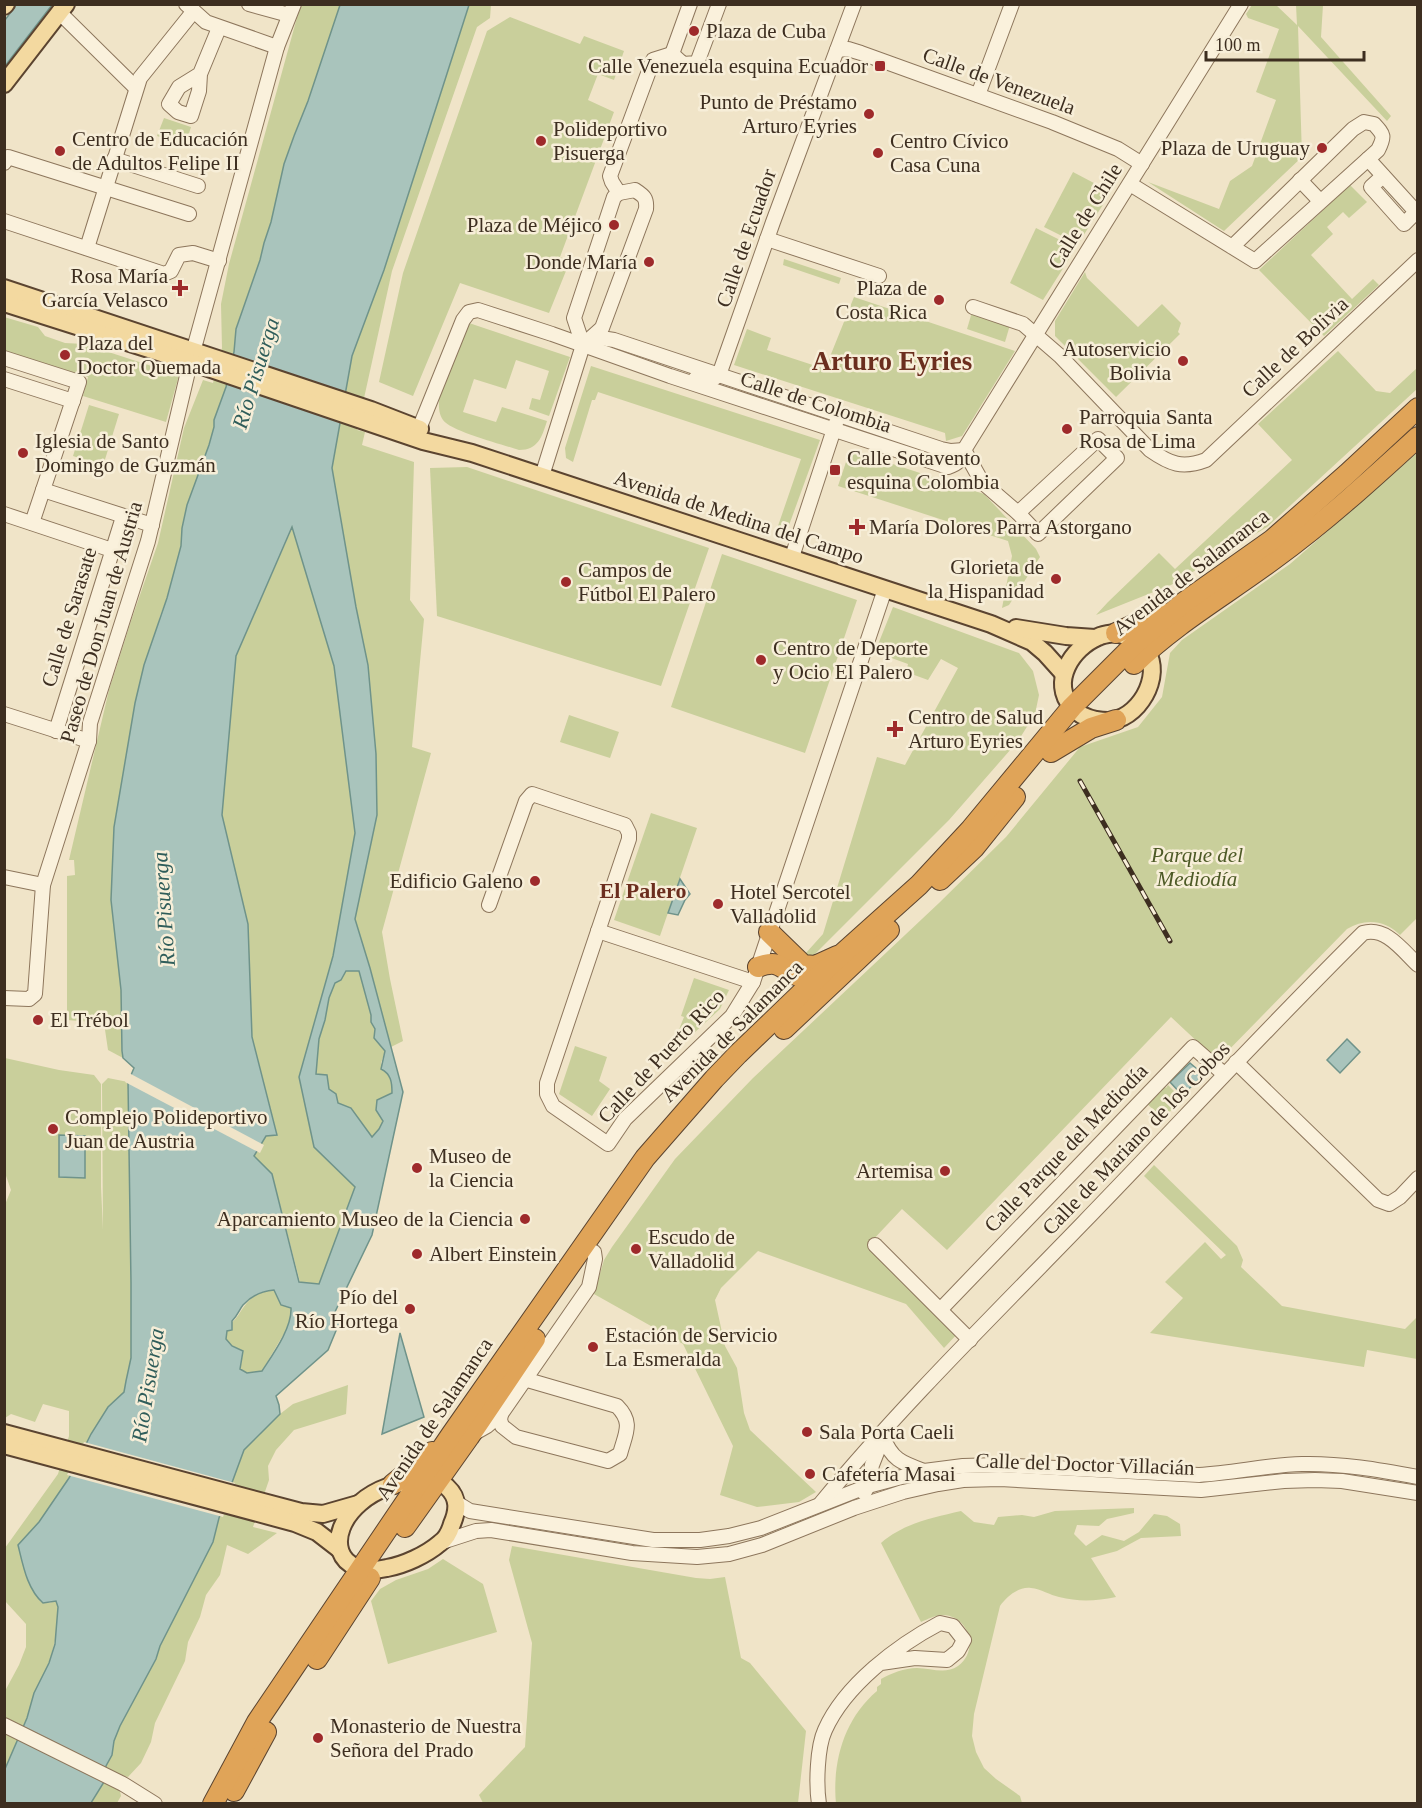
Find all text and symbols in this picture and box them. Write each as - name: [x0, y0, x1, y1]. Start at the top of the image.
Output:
- place label: Plaza de Cuba: [706, 19, 827, 43]
- marker: Plaza de Cuba: [687, 24, 701, 38]
- scale bar: [1206, 24, 1364, 62]
- text: 100 m: [1215, 35, 1261, 55]
- street label: Calle de Venezuela: [919, 42, 1079, 120]
- place label: Calle Venezuela esquina Ecuador: [588, 54, 868, 78]
- marker: Calle Venezuela esquina Ecuador: [873, 59, 887, 73]
- place label: Punto de Préstamo Arturo Eyries: [700, 90, 857, 138]
- marker: Punto de Préstamo Arturo Eyries: [862, 107, 876, 121]
- place label: Polideportivo Pisuerga: [553, 117, 667, 165]
- place label: Centro de Educación de Adultos Felipe II: [72, 127, 249, 175]
- place label: Centro Cívico Casa Cuna: [890, 129, 1008, 177]
- marker: Polideportivo Pisuerga: [534, 134, 548, 148]
- place label: Plaza de Uruguay: [1161, 136, 1310, 160]
- marker: Plaza de Uruguay: [1315, 141, 1329, 155]
- marker: Centro de Educación de Adultos Felipe II: [53, 144, 67, 158]
- marker: Centro Cívico Casa Cuna: [871, 146, 885, 160]
- street label: Calle de Chile: [1043, 159, 1127, 273]
- street label: Calle de Ecuador: [711, 166, 781, 310]
- place label: Plaza de Méjico: [467, 213, 602, 237]
- marker: Plaza de Méjico: [607, 218, 621, 232]
- place label: Donde María: [526, 250, 638, 274]
- marker: Donde María: [642, 255, 656, 269]
- place label: Rosa María García Velasco: [42, 264, 169, 312]
- place label: Plaza de Costa Rica: [835, 276, 928, 324]
- marker: Rosa María García Velasco: [173, 281, 187, 295]
- street label: Calle de Bolivia: [1237, 291, 1354, 402]
- marker: Plaza de Costa Rica: [932, 293, 946, 307]
- water label: Río Pisuerga: [226, 315, 284, 433]
- place label: Plaza del Doctor Quemada: [77, 331, 222, 379]
- place label: Autoservicio Bolivia: [1063, 337, 1172, 385]
- district label: Arturo Eyries: [812, 346, 972, 376]
- marker: Plaza del Doctor Quemada: [58, 348, 72, 362]
- marker: Autoservicio Bolivia: [1176, 354, 1190, 368]
- street label: Calle de Colombia: [737, 366, 895, 438]
- place label: Parroquia Santa Rosa de Lima: [1079, 405, 1213, 453]
- marker: Parroquia Santa Rosa de Lima: [1060, 422, 1074, 436]
- place label: Iglesia de Santo Domingo de Guzmán: [35, 429, 216, 477]
- marker: Iglesia de Santo Domingo de Guzmán: [16, 446, 30, 460]
- place label: Calle Sotavento esquina Colombia: [847, 446, 1000, 494]
- marker: Calle Sotavento esquina Colombia: [828, 463, 842, 477]
- street label: Avenida de Medina del Campo: [611, 465, 867, 569]
- street label: Paseo de Don Juan de Austria: [55, 498, 147, 746]
- street label: Avenida de Salamanca: [1108, 503, 1274, 640]
- place label: María Dolores Parra Astorgano: [869, 515, 1132, 539]
- marker: María Dolores Parra Astorgano: [850, 520, 864, 534]
- street label: Calle de Sarasate: [36, 544, 102, 690]
- place label: Glorieta de la Hispanidad: [928, 555, 1044, 603]
- place label: Campos de Fútbol El Palero: [578, 558, 716, 606]
- marker: Glorieta de la Hispanidad: [1049, 572, 1063, 586]
- marker: Campos de Fútbol El Palero: [559, 575, 573, 589]
- place label: Centro de Deporte y Ocio El Palero: [773, 636, 928, 684]
- marker: Centro de Deporte y Ocio El Palero: [754, 653, 768, 667]
- place label: Centro de Salud Arturo Eyries: [908, 705, 1044, 753]
- marker: Centro de Salud Arturo Eyries: [886, 720, 904, 738]
- park label: Parque del Mediodía: [1150, 843, 1243, 891]
- water label: Río Pisuerga: [147, 851, 180, 968]
- place label: Edificio Galeno: [389, 869, 523, 893]
- marker: Edificio Galeno: [528, 874, 542, 888]
- district label: El Palero: [600, 878, 686, 903]
- place label: Hotel Sercotel Valladolid: [730, 880, 851, 928]
- marker: Hotel Sercotel Valladolid: [711, 897, 725, 911]
- street label: Avenida de Salamanca: [656, 955, 808, 1107]
- street label: Calle de Puerto Rico: [593, 984, 729, 1128]
- place label: El Trébol: [50, 1008, 129, 1032]
- marker: El Trébol: [31, 1013, 45, 1027]
- street label: Calle de Mariano de los Cobos: [1037, 1036, 1235, 1240]
- street label: Calle Parque del Mediodía: [979, 1058, 1153, 1237]
- place label: Complejo Polideportivo Juan de Austria: [65, 1105, 267, 1153]
- marker: Complejo Polideportivo Juan de Austria: [46, 1122, 60, 1136]
- place label: Museo de la Ciencia: [429, 1144, 514, 1192]
- place label: Artemisa: [856, 1159, 934, 1183]
- marker: Museo de la Ciencia: [410, 1161, 424, 1175]
- marker: Artemisa: [938, 1164, 952, 1178]
- place label: Aparcamiento Museo de la Ciencia: [217, 1207, 514, 1231]
- marker: Aparcamiento Museo de la Ciencia: [518, 1212, 532, 1226]
- place label: Escudo de Valladolid: [648, 1225, 735, 1273]
- place label: Albert Einstein: [429, 1242, 557, 1266]
- marker: Escudo de Valladolid: [629, 1242, 643, 1256]
- marker: Albert Einstein: [410, 1247, 424, 1261]
- place label: Pío del Río Hortega: [295, 1285, 399, 1333]
- marker: Pío del Río Hortega: [403, 1302, 417, 1316]
- place label: Estación de Servicio La Esmeralda: [605, 1323, 778, 1371]
- water label: Río Pisuerga: [126, 1326, 169, 1445]
- street label: Avenida de Salamanca: [371, 1333, 498, 1505]
- marker: Estación de Servicio La Esmeralda: [586, 1340, 600, 1354]
- place label: Sala Porta Caeli: [819, 1420, 954, 1444]
- marker: Sala Porta Caeli: [800, 1425, 814, 1439]
- street label: Calle del Doctor Villacián: [975, 1448, 1196, 1480]
- place label: Cafetería Masai: [822, 1462, 956, 1486]
- marker: Cafetería Masai: [803, 1467, 817, 1481]
- place label: Monasterio de Nuestra Señora del Prado: [330, 1714, 522, 1762]
- marker: Monasterio de Nuestra Señora del Prado: [311, 1731, 325, 1745]

